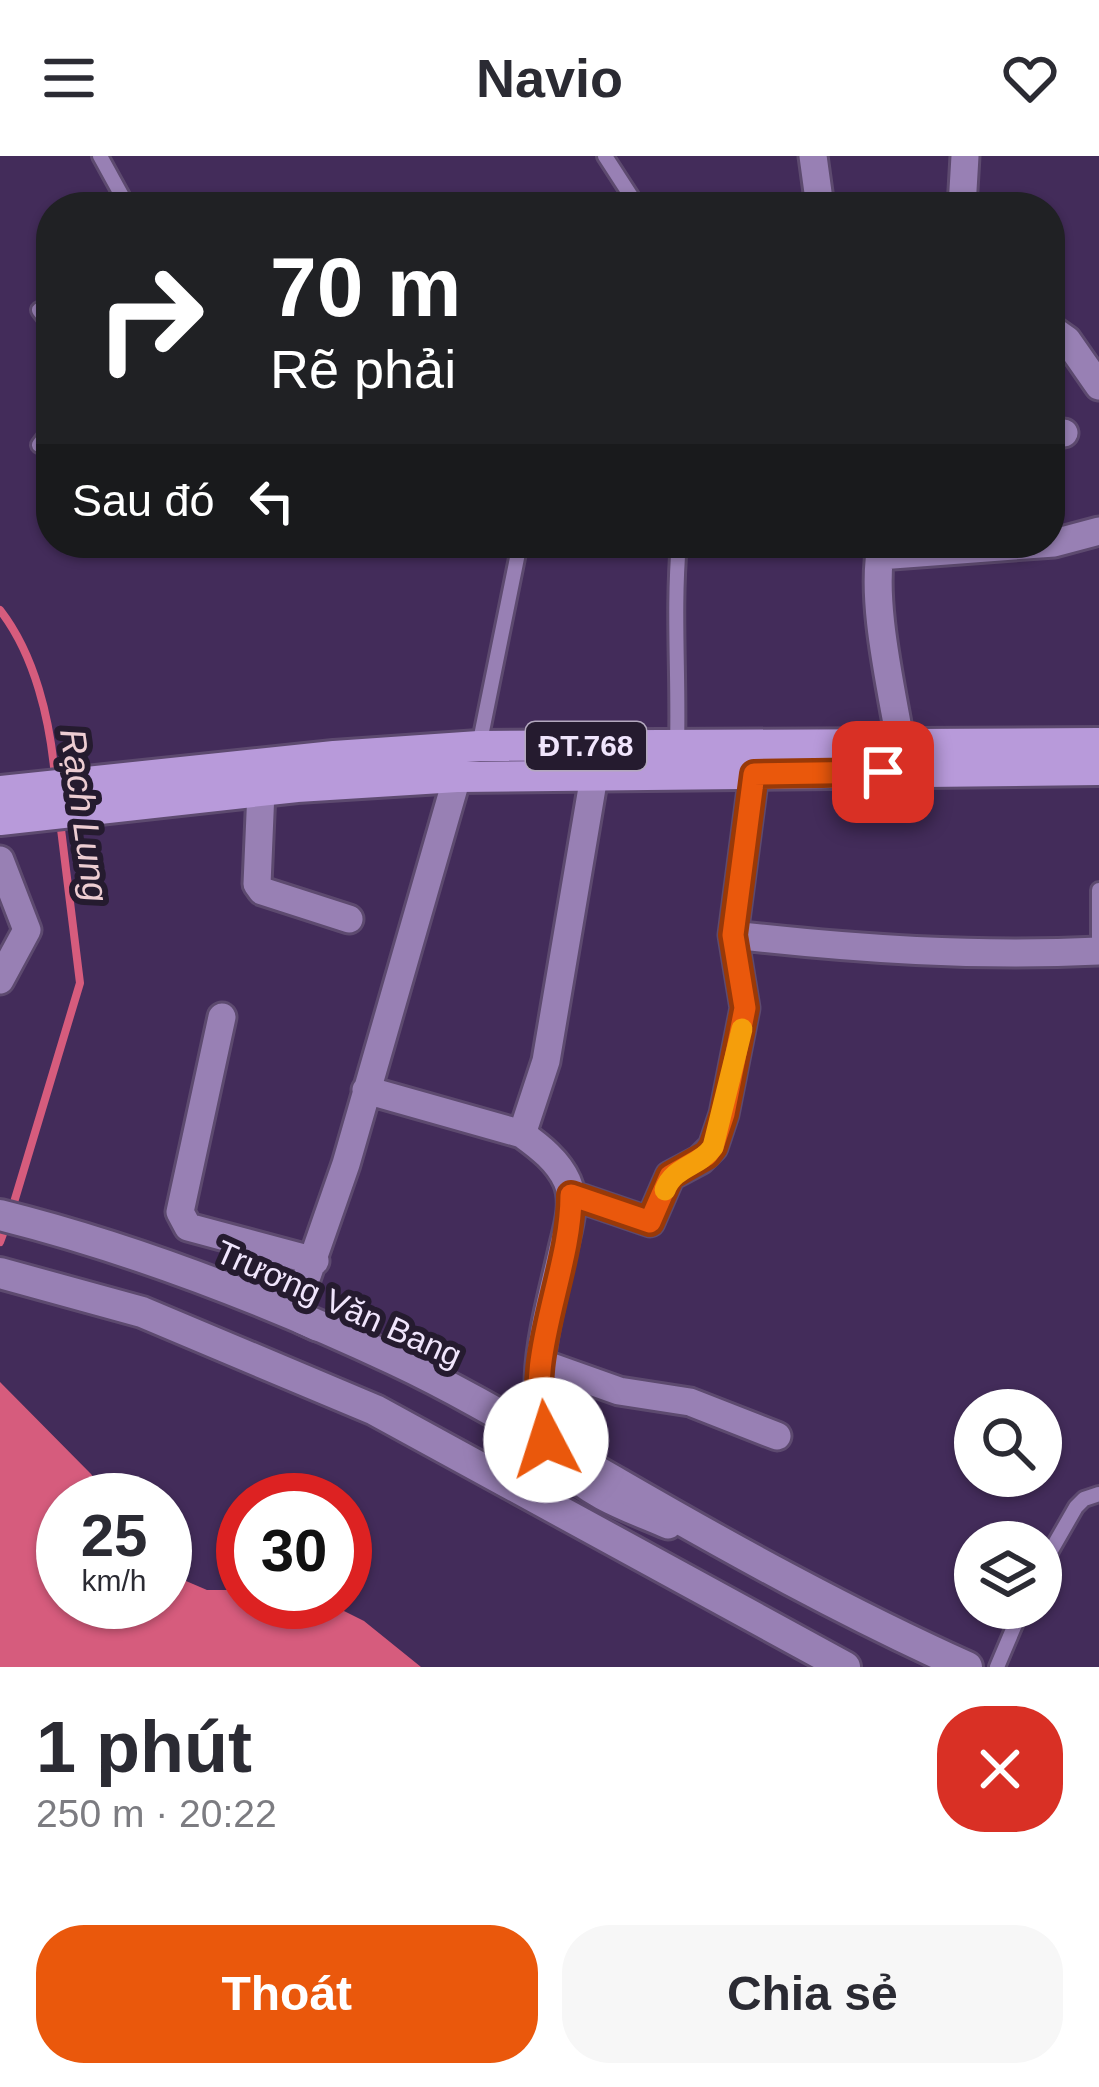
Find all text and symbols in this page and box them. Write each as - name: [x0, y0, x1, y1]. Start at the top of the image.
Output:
- icon: menu: [36, 45, 102, 111]
- icon: heart: [997, 45, 1063, 111]
- text: Navio: [476, 48, 623, 108]
- icon: right: [72, 240, 228, 396]
- text: 70 m: [270, 240, 461, 334]
- text: Rẽ phải: [270, 339, 456, 399]
- icon: left: [239, 468, 305, 534]
- text: Sau đó: [72, 475, 215, 526]
- pin: [832, 721, 934, 823]
- road number: ĐT.768: [526, 722, 646, 770]
- water label: Rạch Lung: [52, 726, 117, 904]
- icon: arrive: [850, 739, 916, 805]
- street label: Trương Văn Bang: [210, 1233, 467, 1374]
- position arrow: [483, 1377, 609, 1503]
- map controls: [954, 1389, 1062, 1629]
- button: search: [954, 1389, 1062, 1497]
- speed limit sign: 30: [216, 1473, 372, 1629]
- text: 25: [81, 1502, 147, 1569]
- button: layers: [954, 1521, 1062, 1629]
- text: km/h: [81, 1564, 147, 1597]
- button: close: [937, 1706, 1063, 1832]
- text: 1 phút: [36, 1707, 252, 1787]
- text: 250 m · 20:22: [36, 1792, 277, 1835]
- button: Thoát: [36, 1925, 538, 2063]
- button: Chia sẻ: [562, 1925, 1063, 2063]

